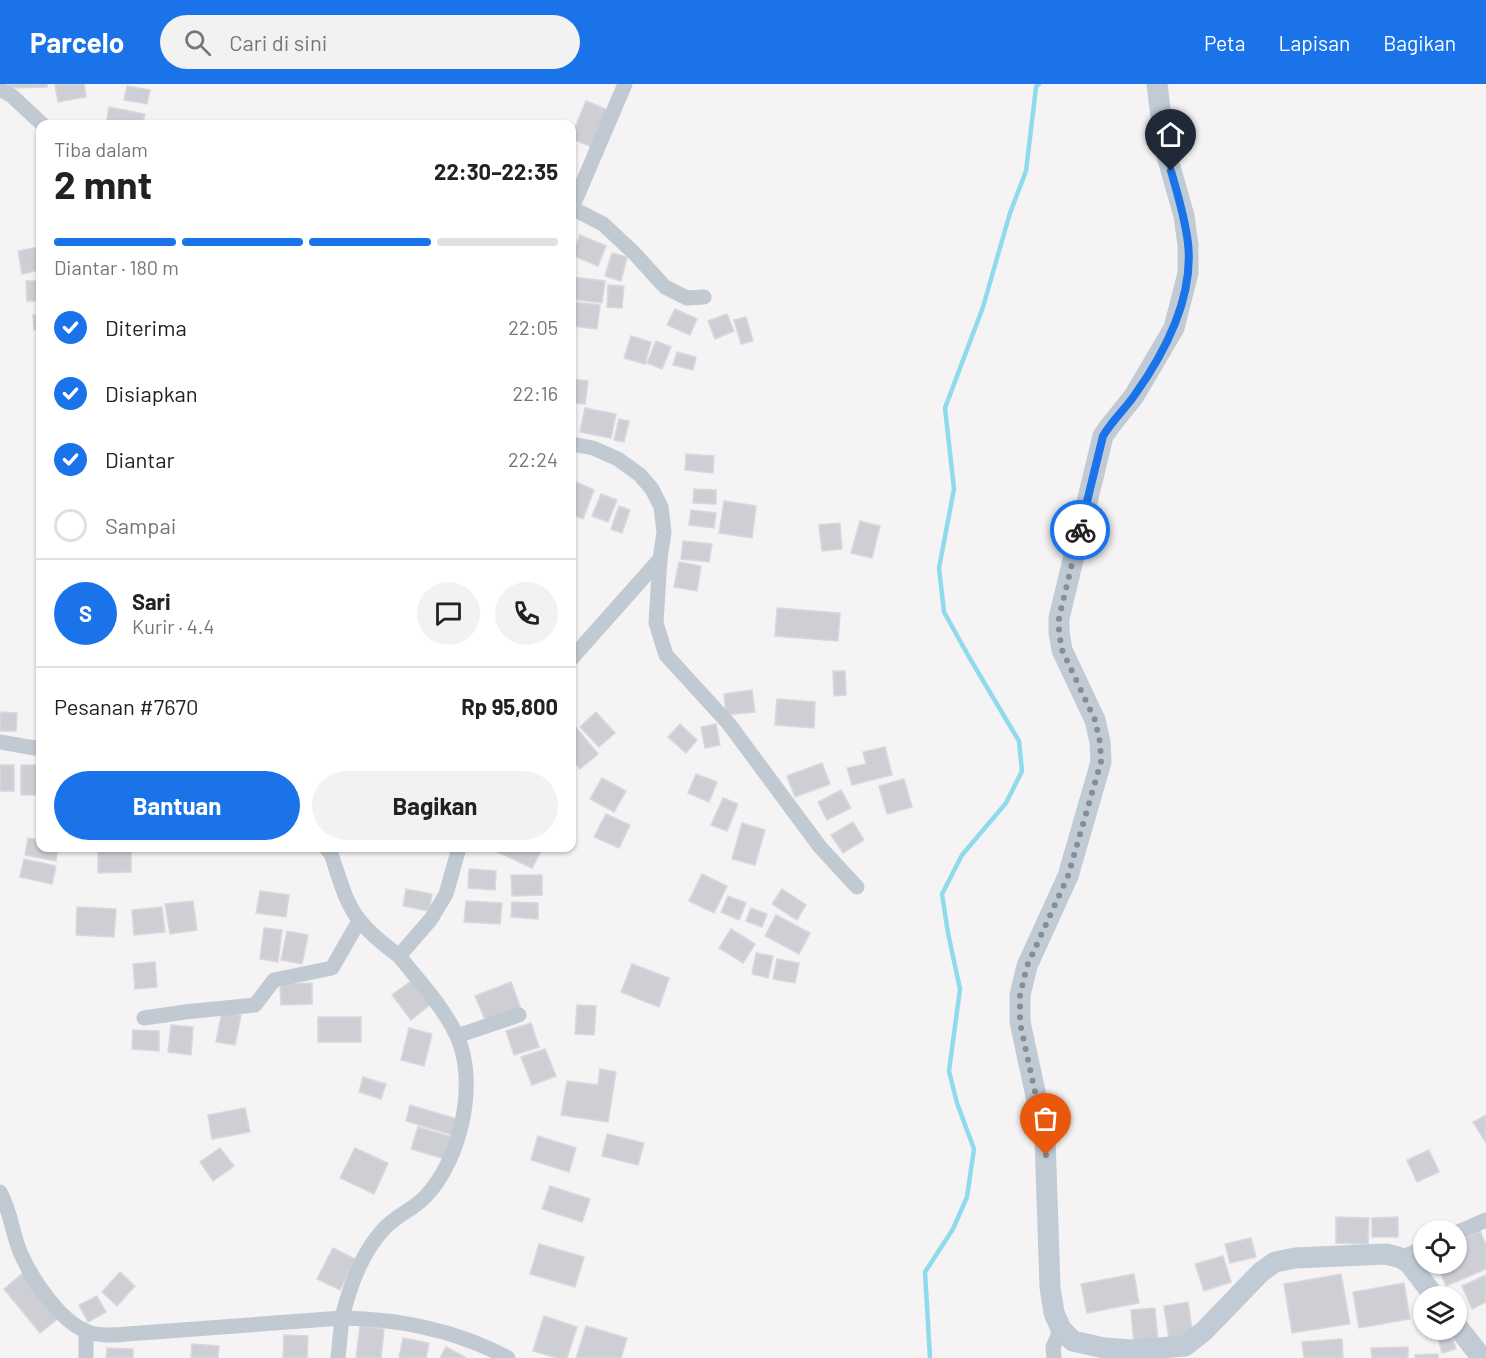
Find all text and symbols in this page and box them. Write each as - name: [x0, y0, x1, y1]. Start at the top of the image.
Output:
- search box: [160, 15, 580, 69]
- text: Parcelo: [30, 25, 124, 59]
- icon: search: [181, 26, 214, 59]
- text: Cari di sini: [229, 29, 327, 55]
- text: Peta: [1204, 30, 1245, 55]
- text: Lapisan: [1278, 30, 1350, 55]
- text: Bagikan: [1383, 30, 1456, 55]
- pin: [1145, 109, 1196, 171]
- icon: home: [1154, 118, 1187, 151]
- text: Tiba dalam: [54, 137, 148, 161]
- text: 22:30–22:35: [434, 158, 558, 184]
- text: 2 mnt: [54, 160, 152, 207]
- text: Diantar · 180 m: [54, 255, 179, 279]
- icon: check: [54, 311, 87, 344]
- text: Diterima: [105, 314, 187, 340]
- text: 22:05: [508, 315, 558, 339]
- icon: check: [54, 377, 87, 410]
- text: Disiapkan: [105, 380, 198, 406]
- text: 22:16: [512, 381, 558, 405]
- icon: check: [54, 443, 87, 476]
- text: Diantar: [105, 446, 175, 472]
- text: 22:24: [508, 447, 558, 471]
- courier: [1050, 500, 1110, 560]
- text: Sampai: [105, 512, 176, 538]
- icon: bike: [1064, 514, 1097, 547]
- button: chat: [417, 582, 480, 645]
- button: phone: [495, 582, 558, 645]
- text: Sari: [132, 588, 171, 614]
- text: S: [79, 600, 92, 626]
- text: Kurir · 4.4: [132, 614, 214, 638]
- text: Pesanan #7670: [54, 693, 198, 719]
- text: Rp 95,800: [461, 693, 558, 719]
- button: Bantuan: [54, 771, 300, 840]
- button: Bagikan: [312, 771, 558, 840]
- pin: [1020, 1093, 1071, 1155]
- icon: bag: [1029, 1102, 1062, 1135]
- map controls: [1413, 1220, 1467, 1340]
- button: locate: [1413, 1220, 1467, 1274]
- button: layers: [1413, 1286, 1467, 1340]

